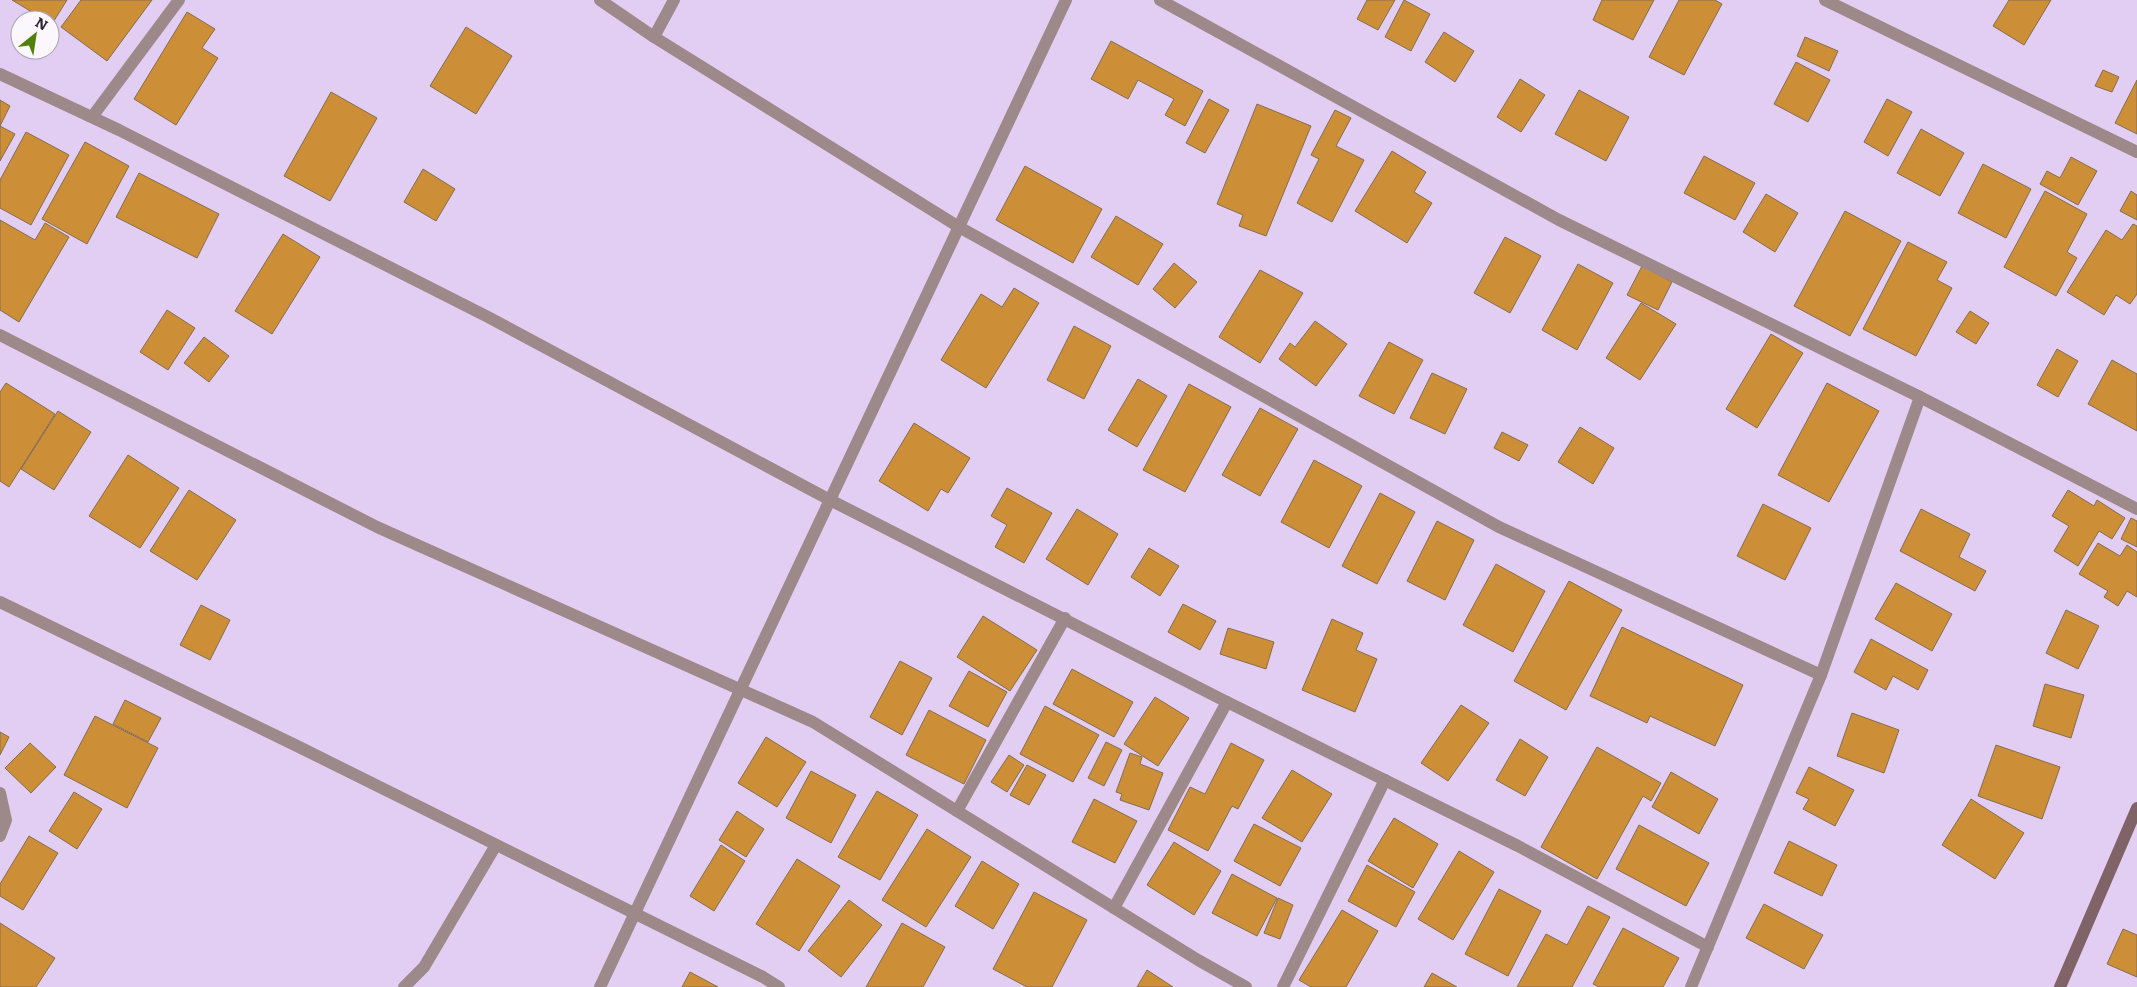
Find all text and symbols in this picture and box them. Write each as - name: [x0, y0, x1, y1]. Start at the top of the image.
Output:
- north arrow: [10, 10, 60, 60]
- text: N: [32, 11, 52, 35]

